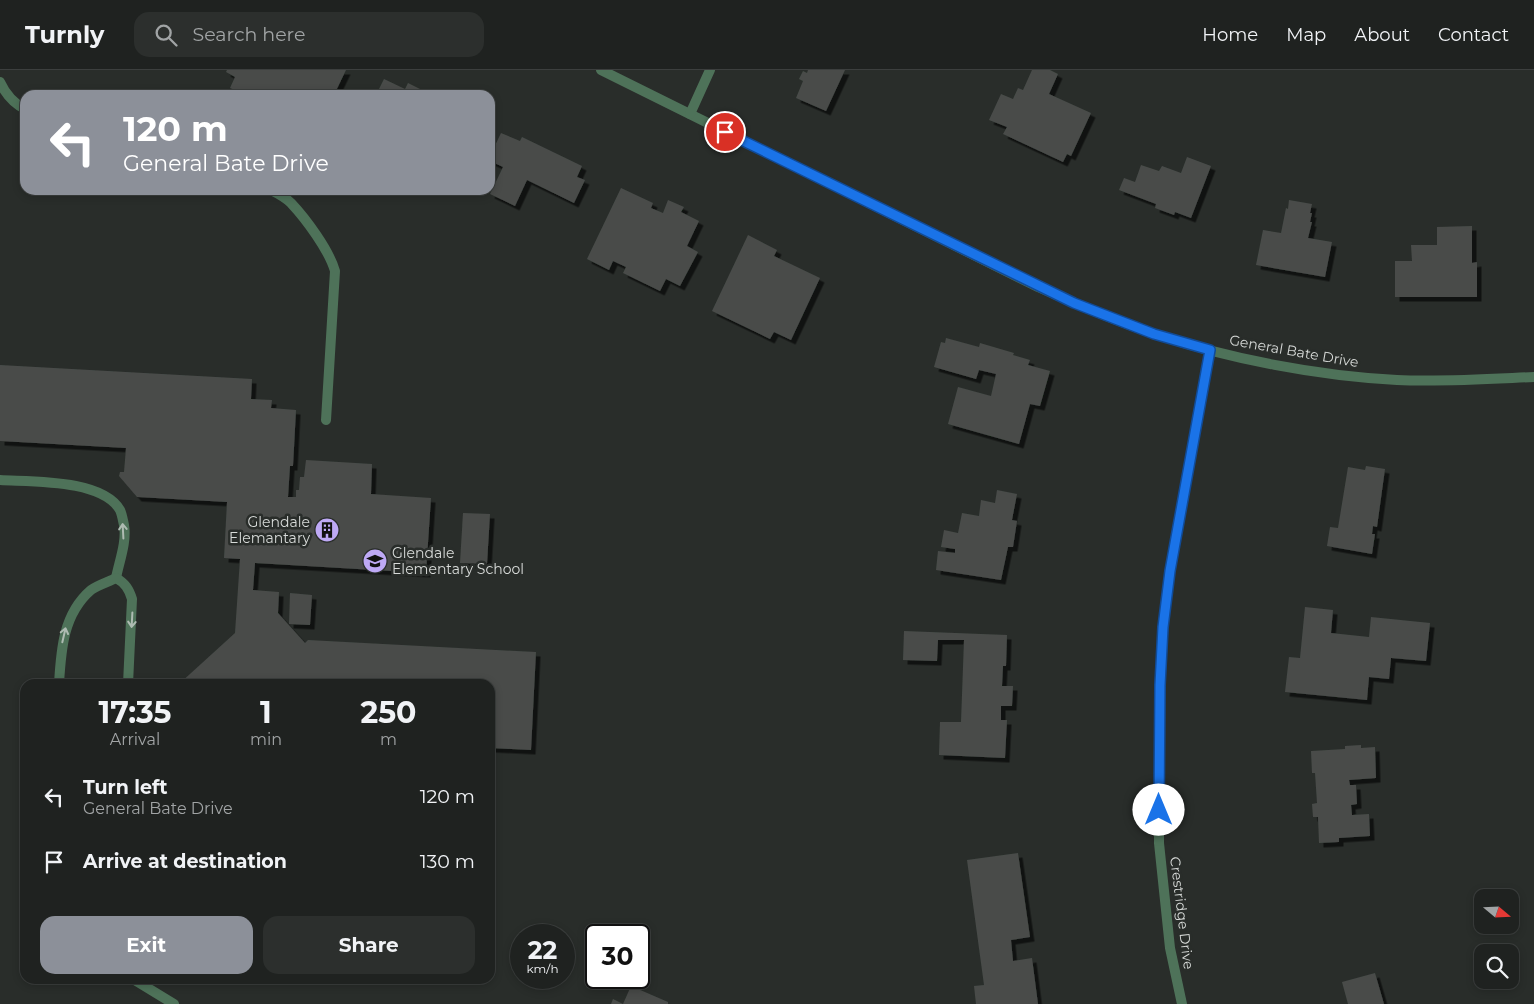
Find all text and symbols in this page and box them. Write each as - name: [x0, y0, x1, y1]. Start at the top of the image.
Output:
- search box: [134, 12, 484, 57]
- text: Turnly: [25, 20, 104, 49]
- icon: search: [152, 21, 180, 49]
- text: Search here: [192, 23, 305, 46]
- text: Home: [1202, 24, 1258, 46]
- text: Map: [1286, 24, 1326, 46]
- text: About: [1354, 24, 1410, 46]
- text: Contact: [1438, 24, 1509, 46]
- text: 120 m: [123, 107, 228, 150]
- icon: left: [40, 110, 105, 175]
- pin: [704, 111, 746, 153]
- icon: arrive: [711, 118, 739, 146]
- text: General Bate Drive: [123, 150, 329, 177]
- street label: General Bate Drive: [1228, 331, 1360, 371]
- place label: Glendale Elemantary: [229, 513, 310, 547]
- building icon: Glendale Elemantary: [314, 517, 340, 543]
- one-way arrow: [119, 523, 128, 539]
- place label: Glendale Elementary School: [392, 544, 524, 578]
- school or university icon: Glendale Elementary School: [362, 548, 388, 574]
- one-way arrow: [127, 612, 137, 628]
- one-way arrow: [60, 628, 69, 644]
- text: 17:35: [99, 694, 171, 731]
- text: 1: [260, 694, 272, 731]
- text: 250: [361, 694, 416, 731]
- text: Arrival: [110, 730, 160, 749]
- text: min: [250, 730, 282, 749]
- text: m: [380, 730, 397, 749]
- text: Turn left: [83, 776, 168, 799]
- icon: left: [40, 783, 68, 811]
- position arrow: [1132, 783, 1184, 835]
- text: 120 m: [420, 785, 475, 808]
- text: General Bate Drive: [83, 799, 233, 818]
- icon: arrive: [40, 848, 68, 876]
- text: Arrive at destination: [83, 850, 287, 873]
- text: 130 m: [420, 850, 475, 873]
- street label: Crestridge Drive: [1166, 856, 1198, 970]
- north arrow: [1474, 889, 1519, 934]
- map controls: [1474, 889, 1519, 989]
- button: Exit: [40, 916, 253, 974]
- button: Share: [263, 916, 475, 974]
- speed limit sign: 30: [585, 924, 650, 989]
- text: 22: [528, 935, 557, 965]
- button: search: [1474, 944, 1519, 989]
- text: km/h: [526, 961, 559, 976]

